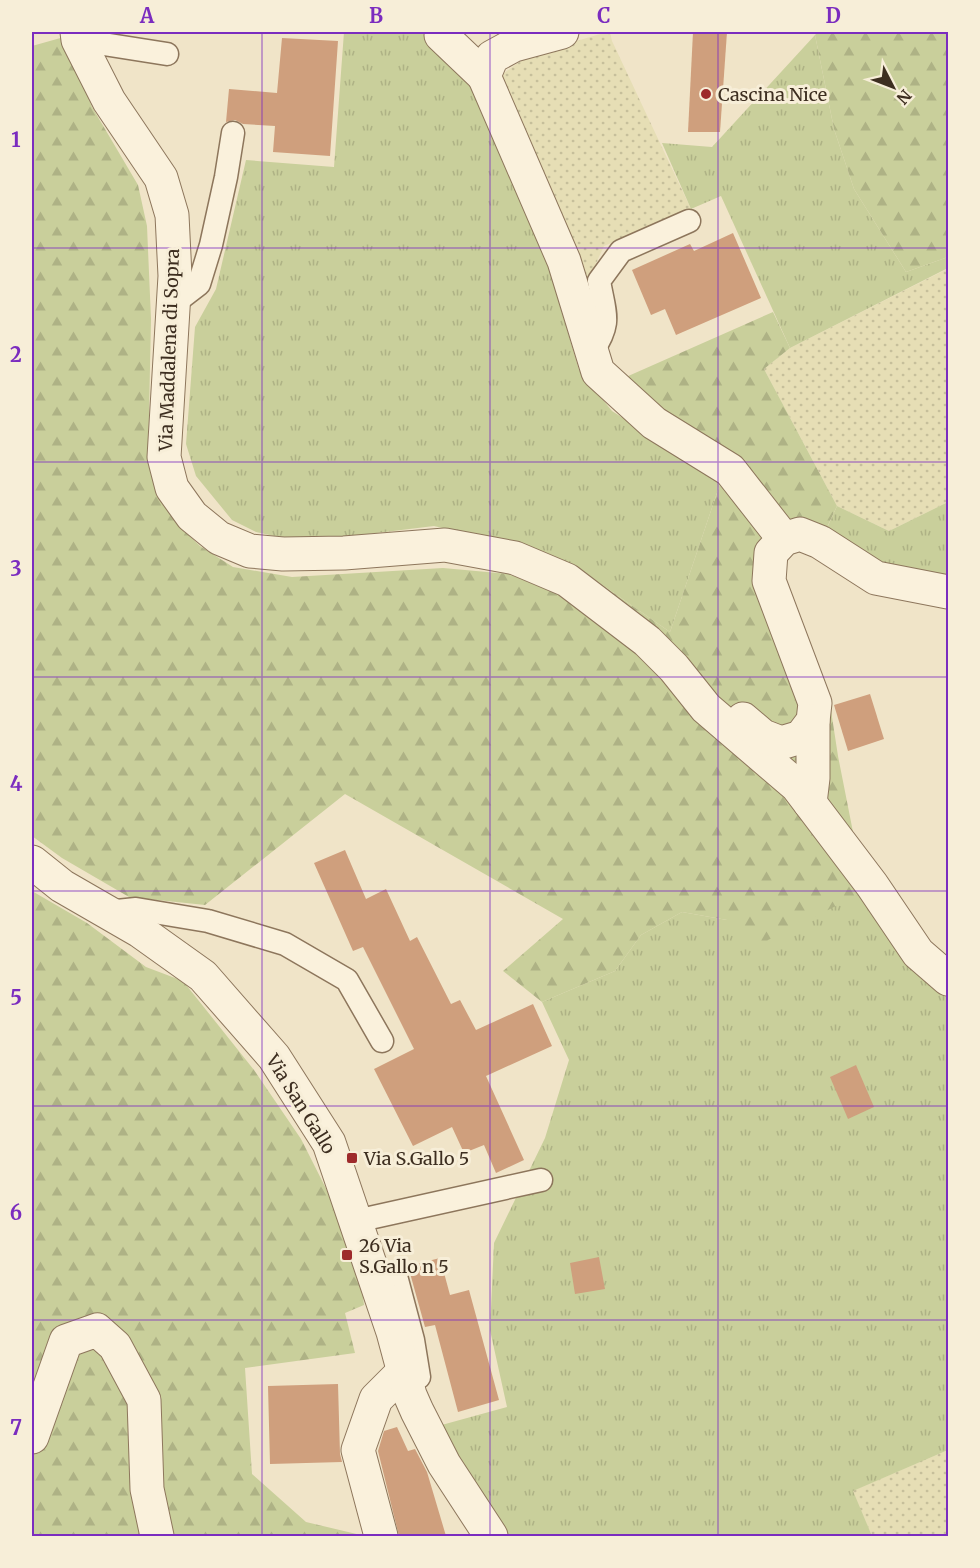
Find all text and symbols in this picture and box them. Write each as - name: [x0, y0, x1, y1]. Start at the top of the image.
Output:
- text: A: [139, 3, 155, 28]
- text: B: [369, 3, 383, 28]
- text: C: [597, 3, 611, 28]
- text: D: [825, 3, 841, 28]
- north arrow: [863, 57, 923, 117]
- place label: Cascina Nice: [718, 83, 827, 106]
- text: N: [892, 86, 916, 109]
- marker: Cascina Nice: [699, 87, 713, 101]
- text: 1: [11, 127, 21, 152]
- street label: Via Maddalena di Sopra: [154, 248, 184, 453]
- text: 2: [10, 342, 22, 367]
- text: 3: [10, 556, 22, 581]
- text: 4: [10, 771, 23, 796]
- text: 5: [10, 985, 22, 1010]
- street label: Via San Gallo: [261, 1049, 341, 1158]
- place label: Via S.Gallo 5: [363, 1147, 469, 1170]
- marker: Via S.Gallo 5: [345, 1151, 359, 1165]
- text: 6: [10, 1200, 22, 1225]
- place label: 26 Via S.Gallo n 5: [359, 1234, 449, 1278]
- marker: 26 Via S.Gallo n 5: [340, 1248, 354, 1262]
- text: 7: [10, 1415, 22, 1440]

